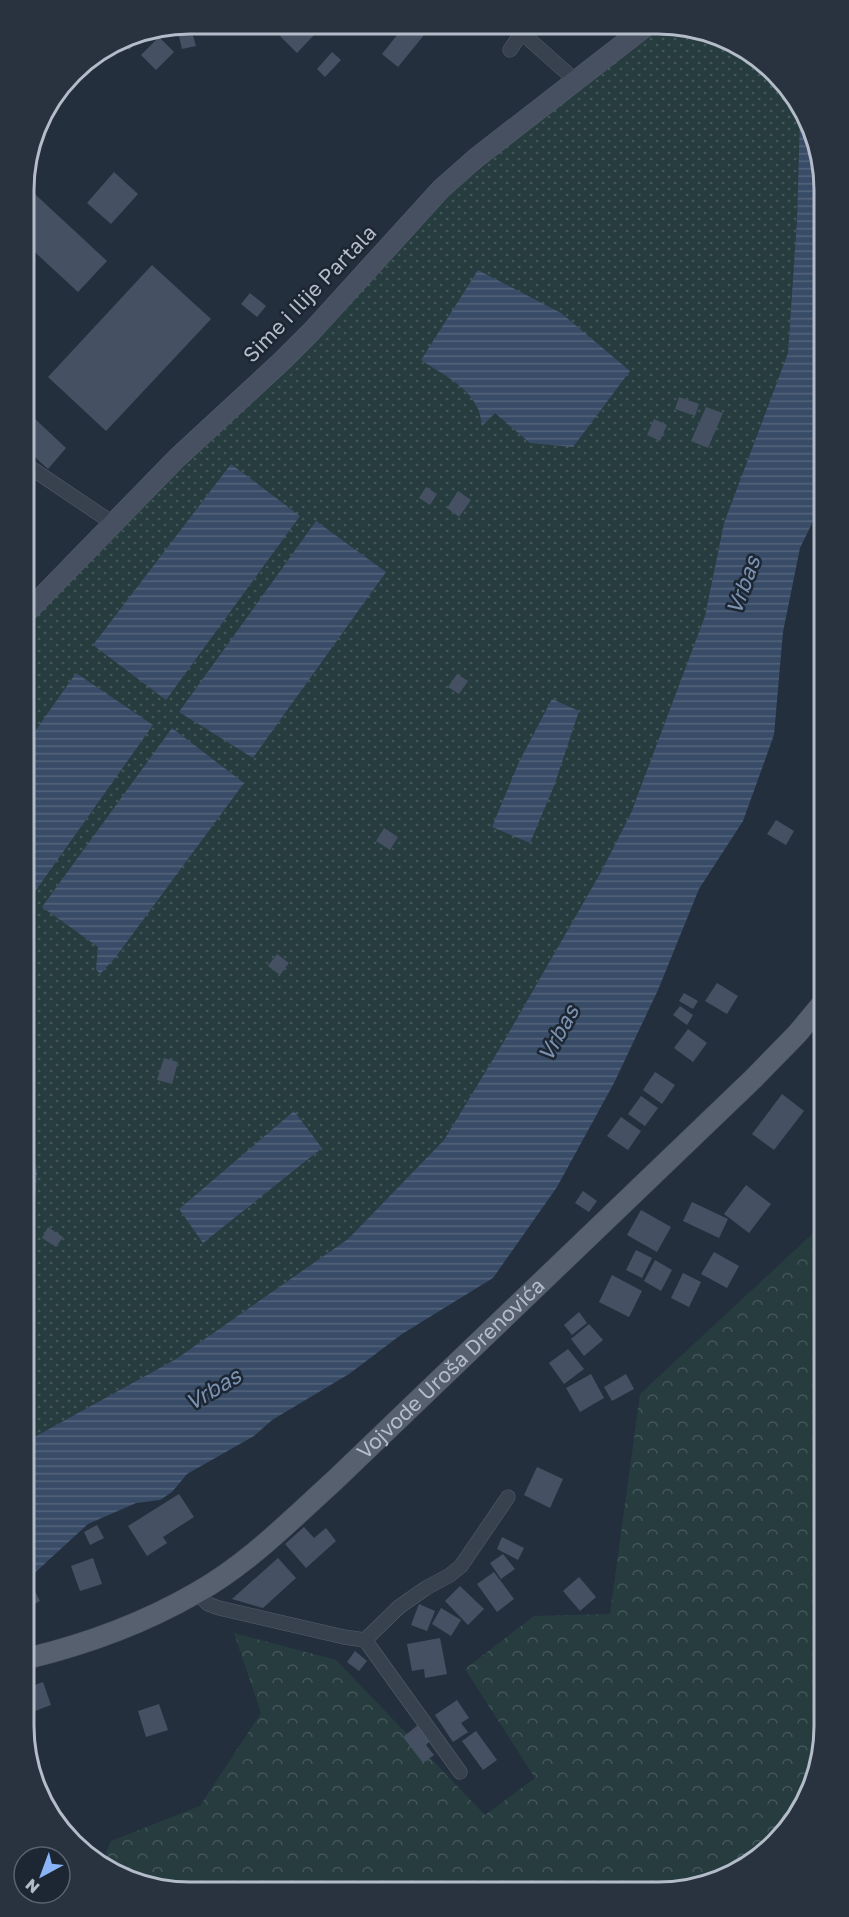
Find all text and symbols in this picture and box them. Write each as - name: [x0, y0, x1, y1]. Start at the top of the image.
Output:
- street label: Sime i Ilije Partala: [237, 219, 381, 367]
- water label: Vrbas: [720, 551, 766, 618]
- water label: Vrbas: [531, 999, 585, 1066]
- street label: Vojvode Uroša Drenovića: [351, 1272, 550, 1464]
- water label: Vrbas: [180, 1361, 247, 1416]
- north arrow: [12, 1845, 72, 1905]
- text: N: [21, 1875, 43, 1898]

